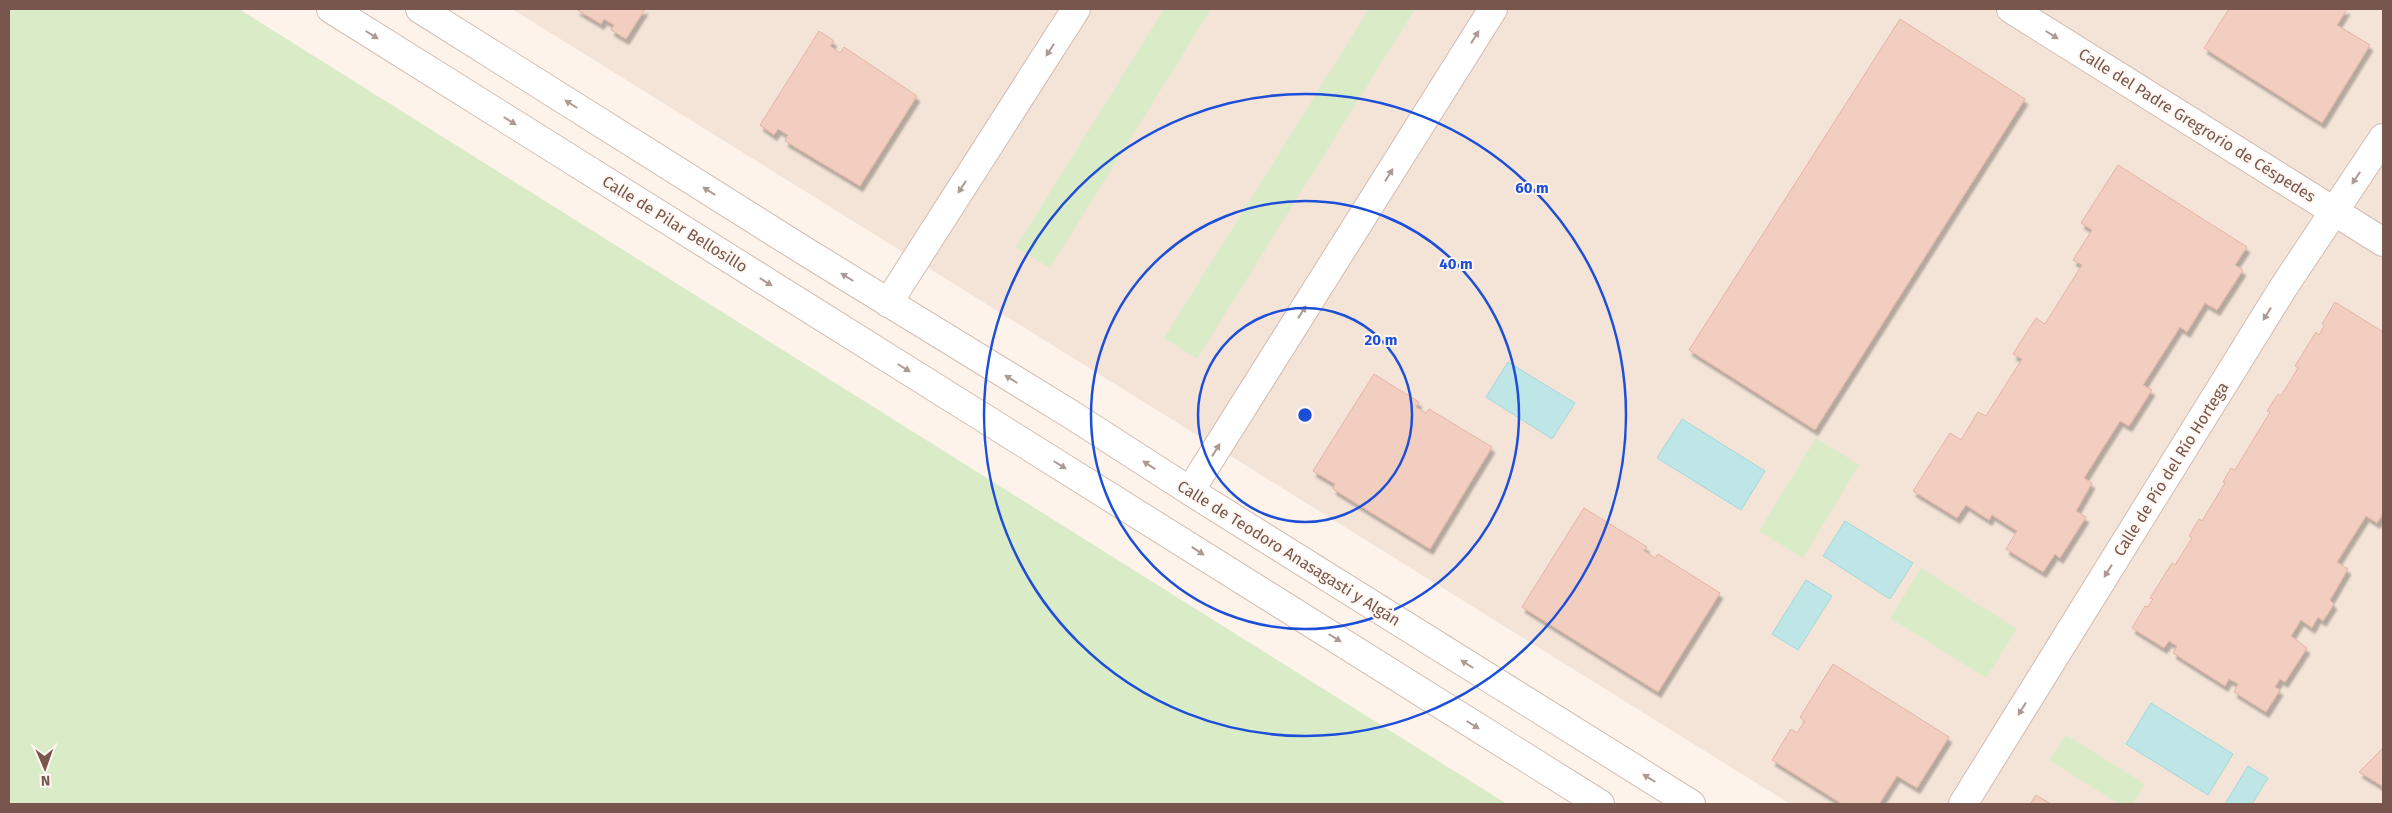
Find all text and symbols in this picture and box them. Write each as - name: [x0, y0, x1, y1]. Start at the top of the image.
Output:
- one-way arrow: [366, 30, 379, 39]
- one-way arrow: [2045, 30, 2059, 39]
- one-way arrow: [1471, 31, 1480, 44]
- one-way arrow: [1045, 43, 1055, 56]
- street label: Calle del Padre Gregrorio de Céspedes: [2075, 44, 2319, 206]
- one-way arrow: [565, 100, 578, 109]
- one-way arrow: [503, 116, 517, 126]
- one-way arrow: [1384, 168, 1393, 181]
- one-way arrow: [2351, 171, 2361, 185]
- street label: Calle de Pilar Bellosillo: [599, 172, 751, 276]
- text: 60 m: [1515, 179, 1549, 197]
- one-way arrow: [957, 180, 967, 193]
- one-way arrow: [702, 186, 716, 195]
- text: 40 m: [1439, 255, 1473, 273]
- one-way arrow: [840, 272, 853, 282]
- one-way arrow: [760, 277, 773, 286]
- one-way arrow: [1298, 306, 1307, 319]
- one-way arrow: [2262, 307, 2272, 320]
- text: 20 m: [1365, 331, 1397, 349]
- one-way arrow: [898, 363, 911, 372]
- one-way arrow: [1004, 374, 1018, 383]
- street label: Calle de Pío del Río Hortega: [2109, 378, 2233, 560]
- centre of rings: [1296, 406, 1314, 424]
- one-way arrow: [1211, 443, 1221, 457]
- one-way arrow: [1142, 460, 1155, 469]
- one-way arrow: [1054, 461, 1067, 470]
- street label: Calle de Teodoro Anasagasti y Algán: [1174, 476, 1404, 630]
- one-way arrow: [1192, 547, 1205, 556]
- one-way arrow: [2103, 564, 2112, 578]
- one-way arrow: [1329, 634, 1342, 643]
- one-way arrow: [1460, 660, 1473, 669]
- one-way arrow: [2017, 703, 2027, 716]
- one-way arrow: [1467, 720, 1480, 729]
- north arrow: [20, 743, 70, 793]
- text: N: [40, 772, 50, 789]
- one-way arrow: [1643, 774, 1656, 783]

